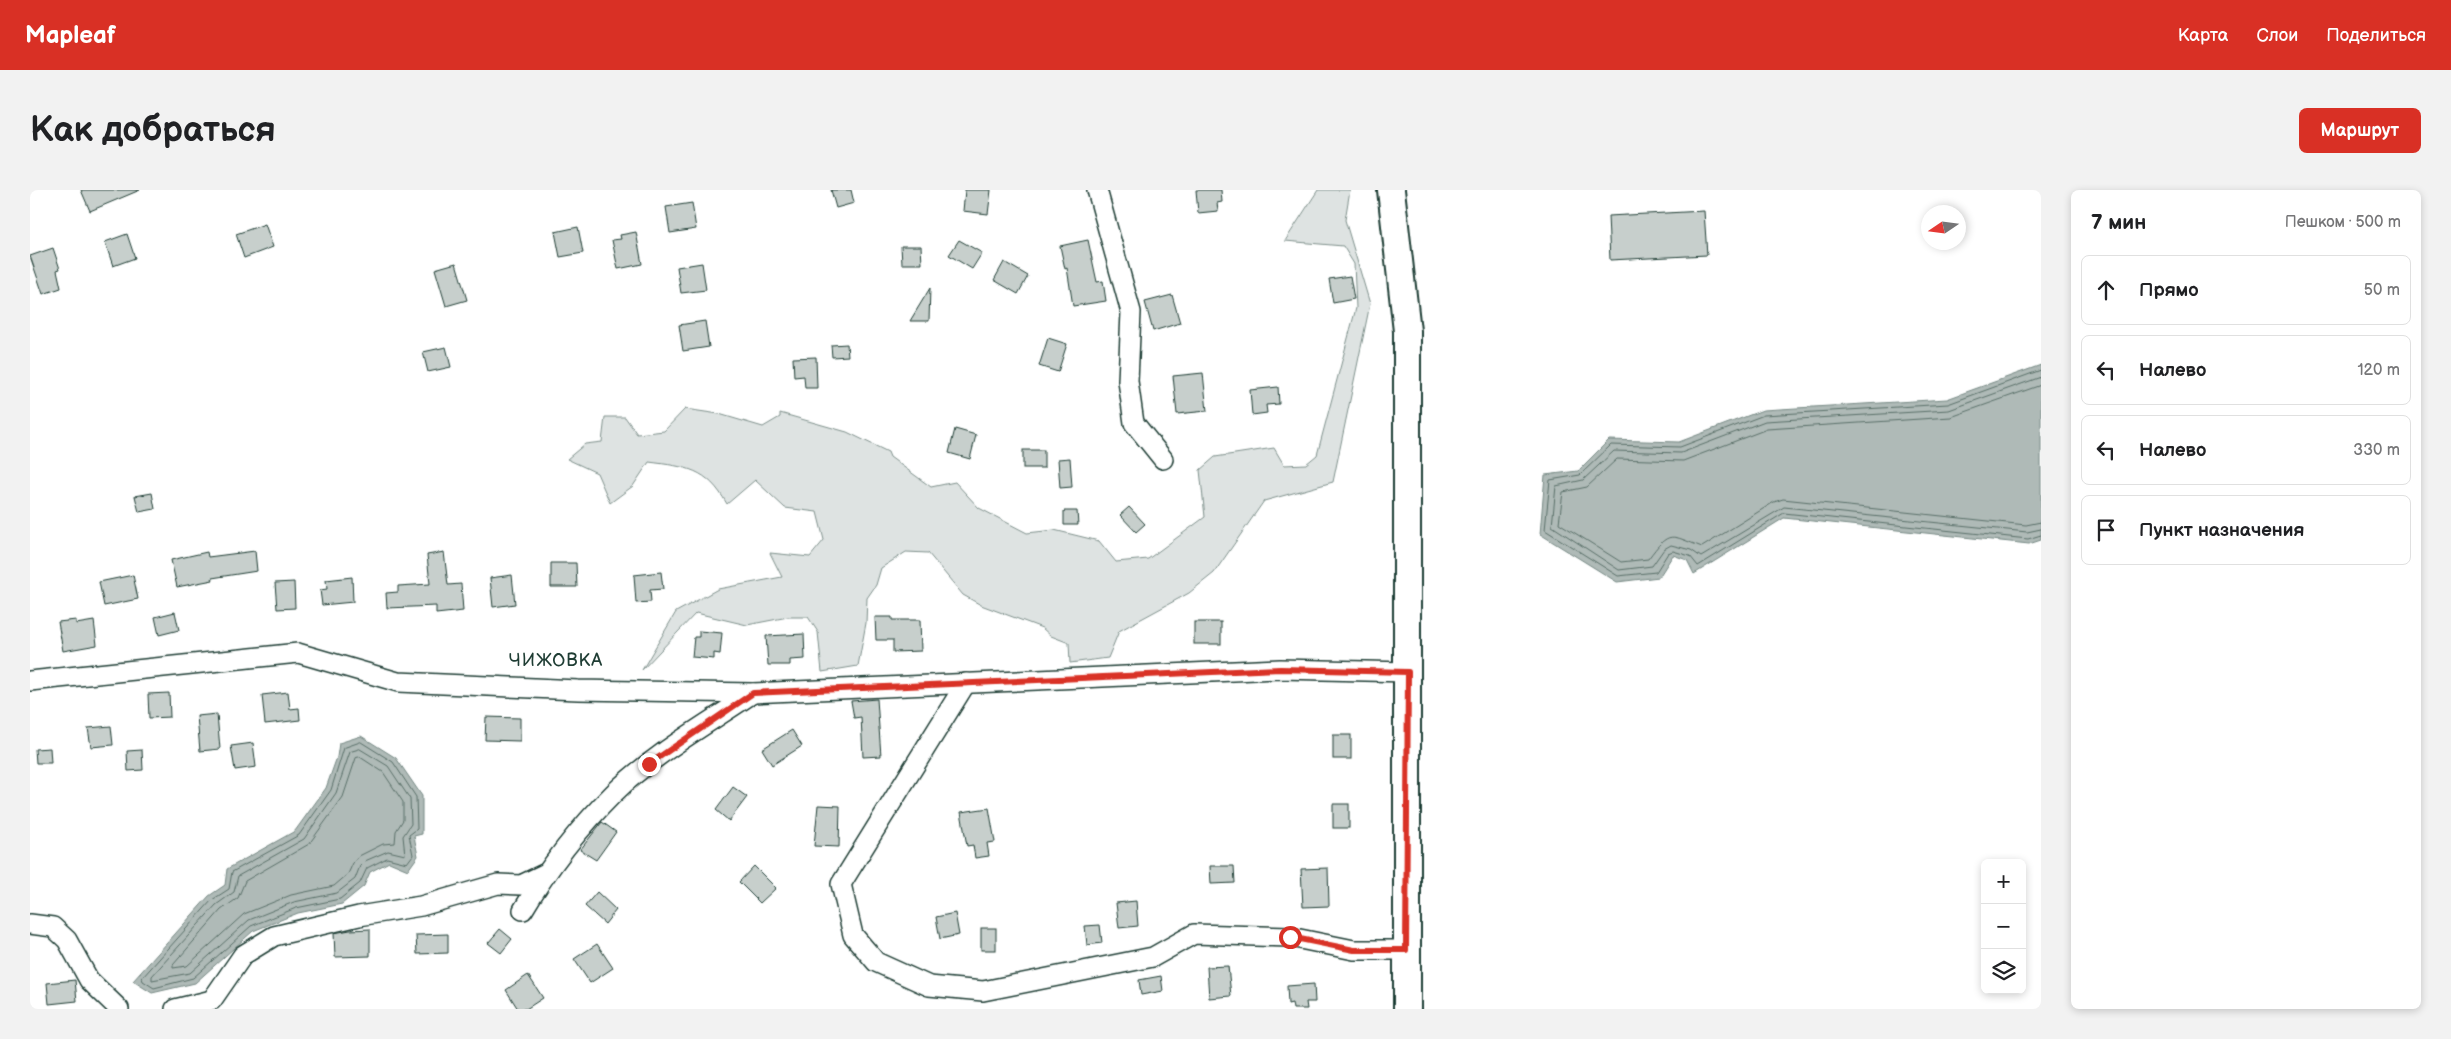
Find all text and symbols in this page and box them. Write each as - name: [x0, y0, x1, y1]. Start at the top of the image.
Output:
- text: Mapleaf: [25, 21, 116, 50]
- text: Карта: [2178, 25, 2228, 46]
- text: Слои: [2256, 25, 2298, 46]
- text: Поделиться: [2326, 25, 2426, 46]
- button: Маршрут: [2299, 108, 2421, 153]
- text: Как добраться: [30, 109, 276, 152]
- north arrow: [1921, 205, 1966, 250]
- text: 7 мин: [2091, 210, 2146, 235]
- text: Пешком · 500 m: [2285, 213, 2401, 232]
- icon: ahead: [2092, 276, 2120, 304]
- text: Прямо: [2139, 279, 2199, 302]
- text: 50 m: [2364, 281, 2400, 300]
- icon: left: [2092, 356, 2120, 384]
- text: Налево: [2139, 359, 2206, 382]
- text: 120 m: [2357, 361, 2400, 380]
- icon: left: [2092, 436, 2120, 464]
- text: Налево: [2139, 439, 2206, 462]
- text: 330 m: [2353, 441, 2400, 460]
- icon: arrive: [2092, 516, 2120, 544]
- text: Пункт назначения: [2139, 519, 2304, 542]
- district label: ЧИЖОВКА: [509, 650, 603, 671]
- route end: [638, 753, 661, 776]
- map controls: [1981, 859, 2026, 994]
- button: +: [1981, 859, 2026, 904]
- button: −: [1981, 904, 2026, 949]
- route start: [1279, 926, 1302, 949]
- button: layers: [1981, 949, 2026, 994]

